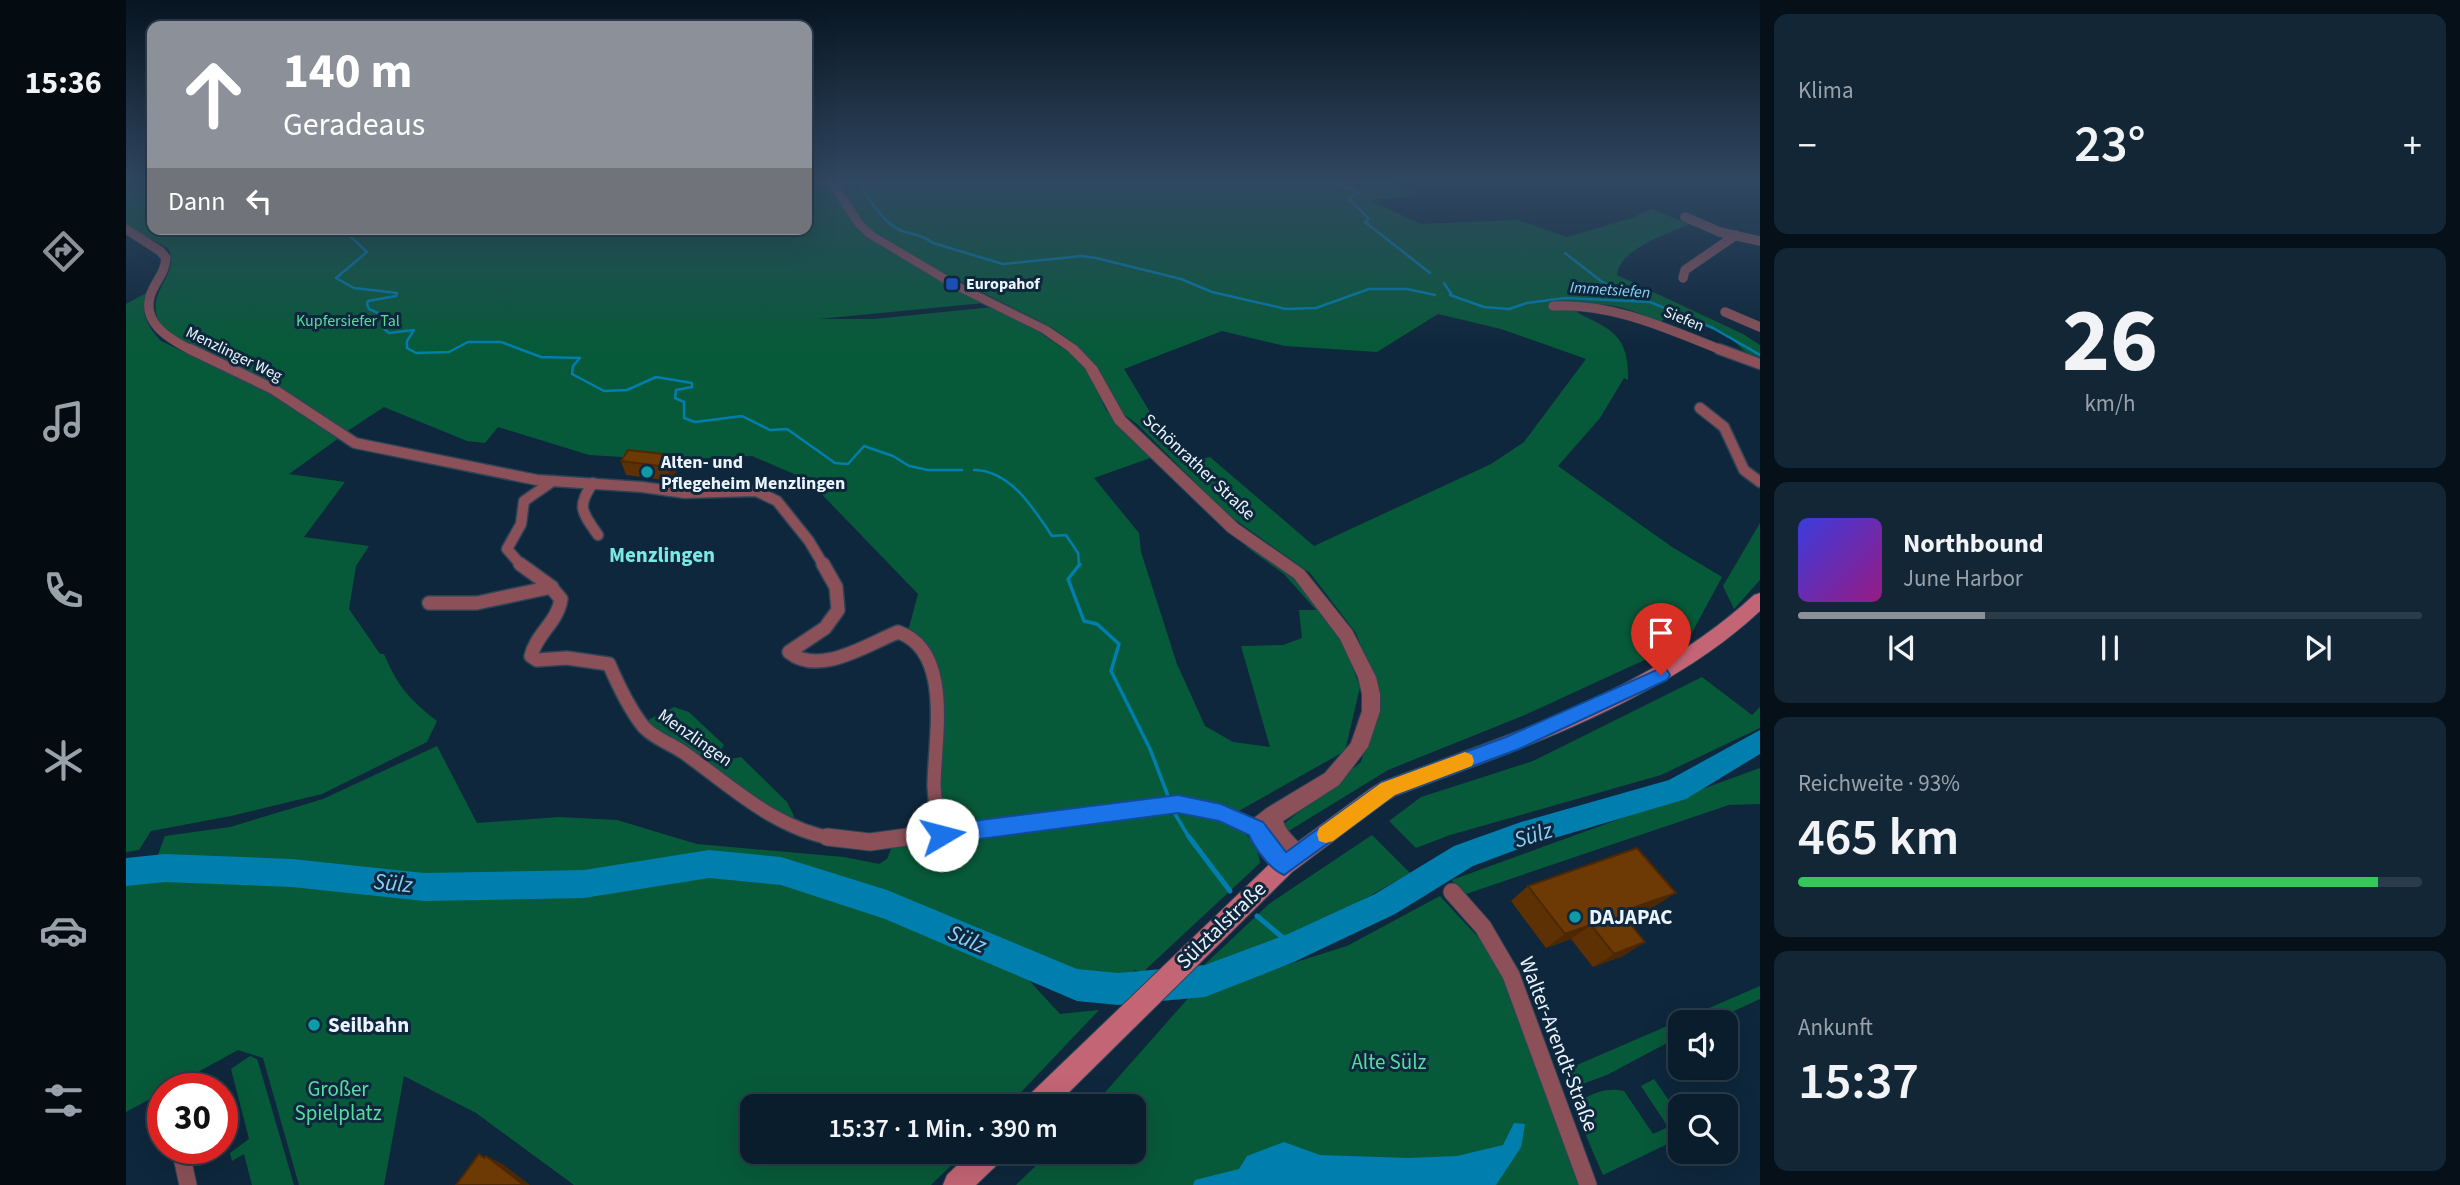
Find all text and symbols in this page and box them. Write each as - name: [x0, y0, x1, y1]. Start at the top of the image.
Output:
- text: 140 m: [283, 37, 412, 107]
- icon: ahead: [168, 49, 259, 140]
- text: 15:36: [24, 60, 102, 106]
- text: Klima: [1798, 74, 1854, 107]
- text: Geradeaus: [283, 102, 425, 148]
- text: 23°: [2074, 108, 2146, 182]
- text: −: [1798, 119, 1817, 173]
- text: +: [2403, 119, 2422, 173]
- icon: left: [240, 182, 278, 220]
- text: Dann: [168, 183, 226, 220]
- icon: directions: [39, 227, 88, 276]
- place label: Europahof: [966, 273, 1040, 295]
- marker: Europahof: [944, 276, 960, 292]
- water label: Immetsiefen: [1569, 276, 1651, 304]
- text: 26: [2062, 277, 2158, 406]
- street label: Siefen: [1661, 301, 1707, 337]
- park label: Kupfersiefer Tal: [296, 310, 400, 332]
- street label: Menzlinger Weg: [182, 321, 286, 387]
- text: km/h: [2084, 387, 2136, 420]
- icon: music: [39, 397, 88, 446]
- street label: Schönrather Straße: [1137, 408, 1261, 526]
- place label: Alten- und Pflegeheim Menzlingen: [660, 450, 845, 496]
- marker: Alten- und Pflegeheim Menzlingen: [639, 464, 655, 480]
- text: Northbound: [1903, 525, 2044, 562]
- district label: Menzlingen: [609, 540, 715, 570]
- text: June Harbor: [1903, 562, 2023, 595]
- icon: phone: [39, 566, 88, 615]
- pin: [1631, 603, 1691, 675]
- icon: arrive: [1642, 614, 1680, 652]
- icon: previous: [1883, 629, 1921, 667]
- icon: pause: [2091, 629, 2129, 667]
- icon: next: [2299, 629, 2337, 667]
- street label: Menzlingen: [653, 703, 737, 773]
- icon: climate: [39, 736, 88, 785]
- text: Reichweite · 93%: [1798, 767, 1960, 800]
- position arrow: [905, 798, 979, 872]
- text: 465 km: [1798, 801, 1959, 875]
- water label: Sülz: [1510, 813, 1557, 856]
- water label: Sülz: [372, 865, 415, 901]
- street label: Sülztalstraße: [1169, 874, 1273, 976]
- place label: DAJAPAC: [1589, 902, 1673, 932]
- icon: car: [39, 906, 88, 955]
- marker: DAJAPAC: [1567, 909, 1583, 925]
- water label: Sülz: [943, 916, 992, 962]
- street label: Walter-Arendt-Straße: [1512, 952, 1606, 1136]
- place label: Seilbahn: [328, 1010, 409, 1040]
- map controls: [1668, 1010, 1738, 1164]
- button: sound: [1668, 1010, 1738, 1080]
- text: Ankunft: [1798, 1011, 1873, 1044]
- marker: Seilbahn: [306, 1017, 322, 1033]
- text: 15:37: [1798, 1045, 1919, 1119]
- park label: Alte Sülz: [1351, 1047, 1427, 1077]
- speed limit sign: 30: [147, 1073, 238, 1164]
- park label: Großer Spielplatz: [294, 1074, 382, 1128]
- icon: filters: [39, 1076, 88, 1125]
- button: search: [1668, 1094, 1738, 1164]
- text: 15:37 · 1 Min. · 390 m: [828, 1110, 1058, 1147]

